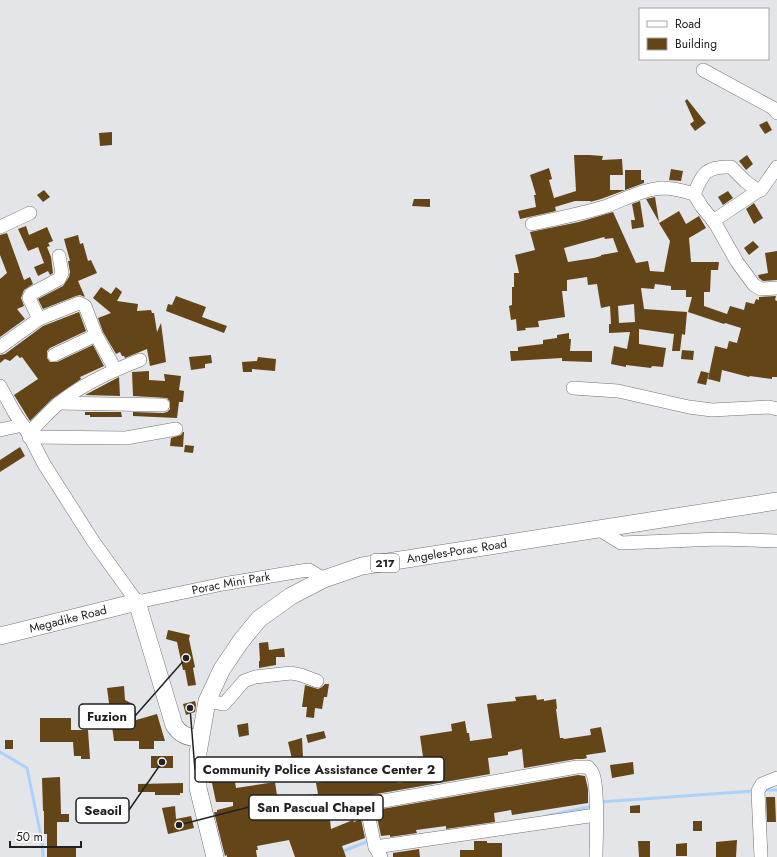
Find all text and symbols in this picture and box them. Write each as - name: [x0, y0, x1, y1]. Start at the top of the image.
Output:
- legend: [639, 8, 769, 60]
- text: Road: [675, 15, 701, 33]
- text: Building: [675, 35, 717, 53]
- street label: Angeles-Porac Road: [405, 534, 508, 568]
- road number: 217: [371, 554, 399, 572]
- street label: Porac Mini Park: [190, 567, 272, 599]
- street label: Megadike Road: [27, 601, 109, 637]
- callout: Fuzion: [79, 704, 135, 729]
- text: Fuzion: [87, 707, 127, 726]
- callout: Community Police Assistance Center 2: [195, 757, 444, 782]
- text: Community Police Assistance Center 2: [203, 760, 435, 779]
- callout: San Pascual Chapel: [249, 795, 383, 820]
- callout: Seaoil: [76, 798, 129, 823]
- text: San Pascual Chapel: [257, 798, 375, 817]
- text: Seaoil: [84, 801, 122, 820]
- scale bar: [10, 823, 81, 849]
- text: 50 m: [16, 828, 43, 846]

